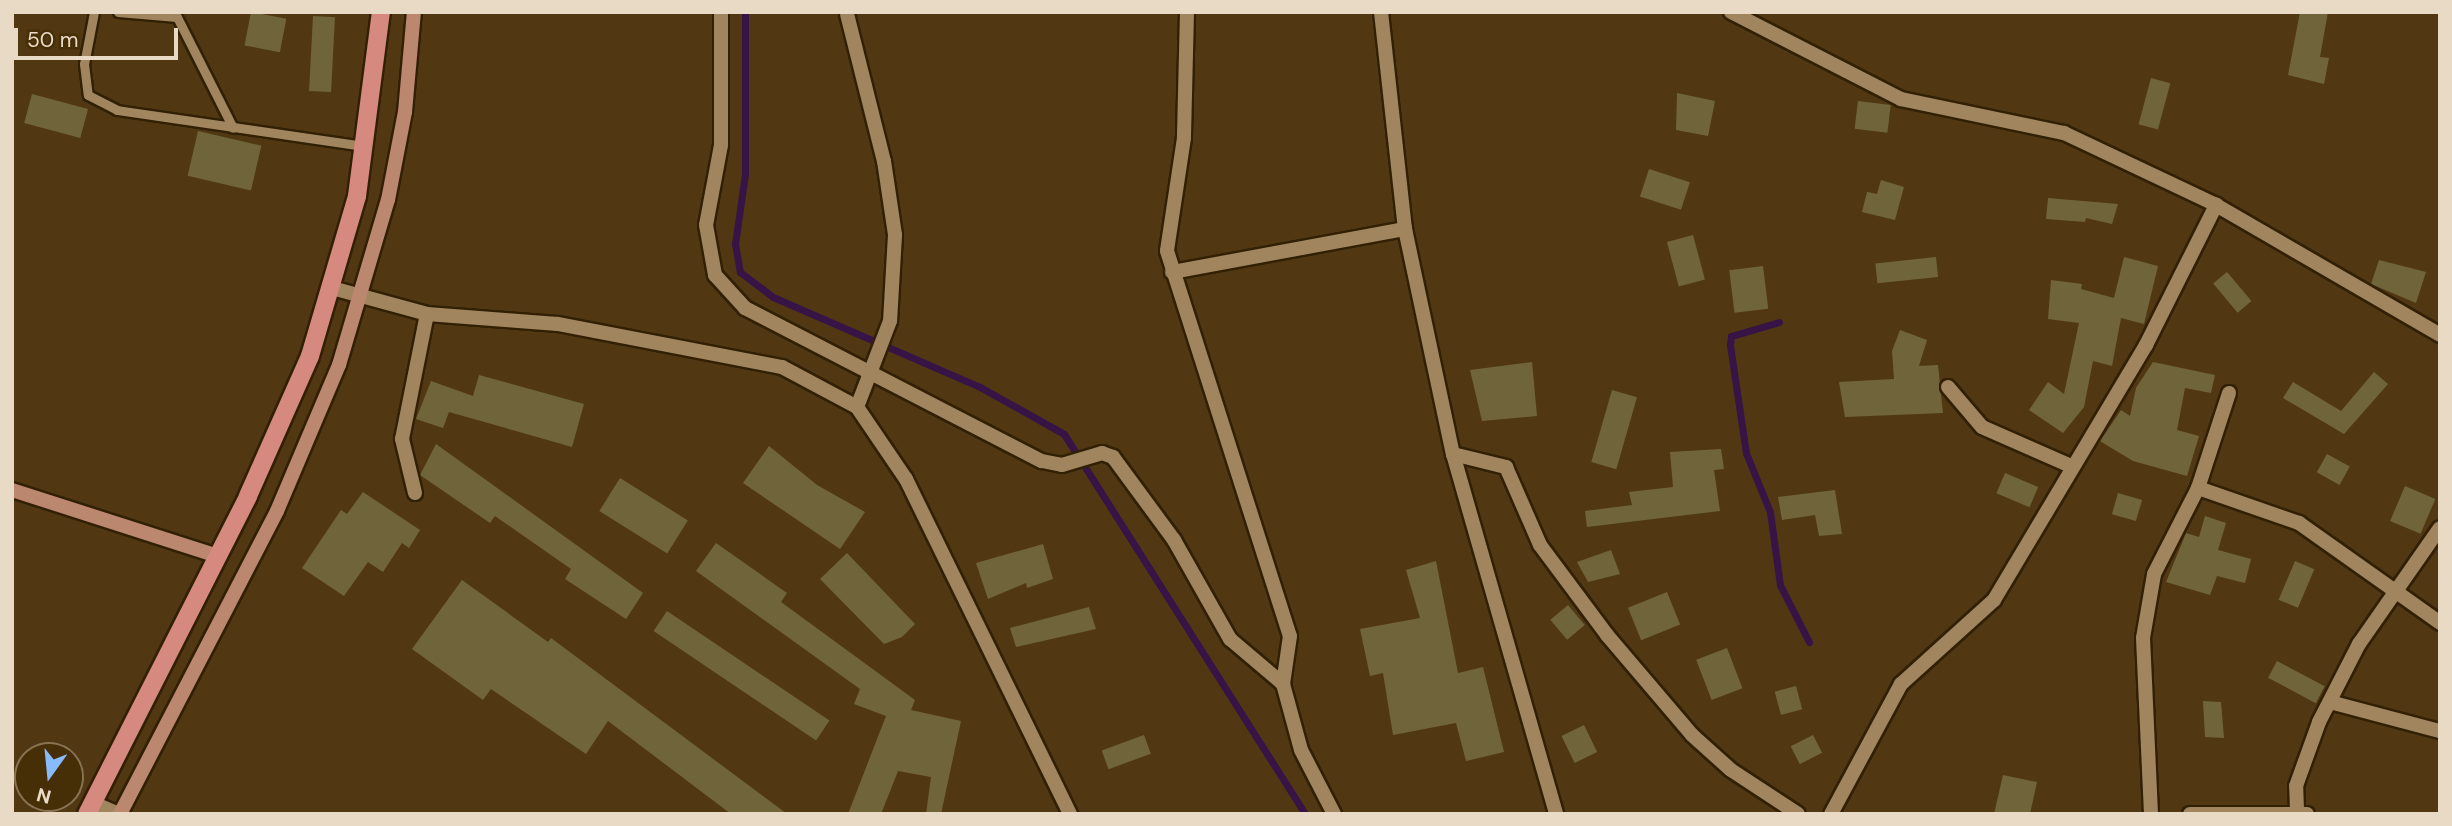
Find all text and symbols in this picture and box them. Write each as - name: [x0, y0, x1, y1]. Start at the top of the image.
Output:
- scale bar: [18, 14, 182, 58]
- text: 50 m: [27, 26, 78, 54]
- north arrow: [14, 742, 84, 812]
- text: N: [34, 782, 54, 810]

